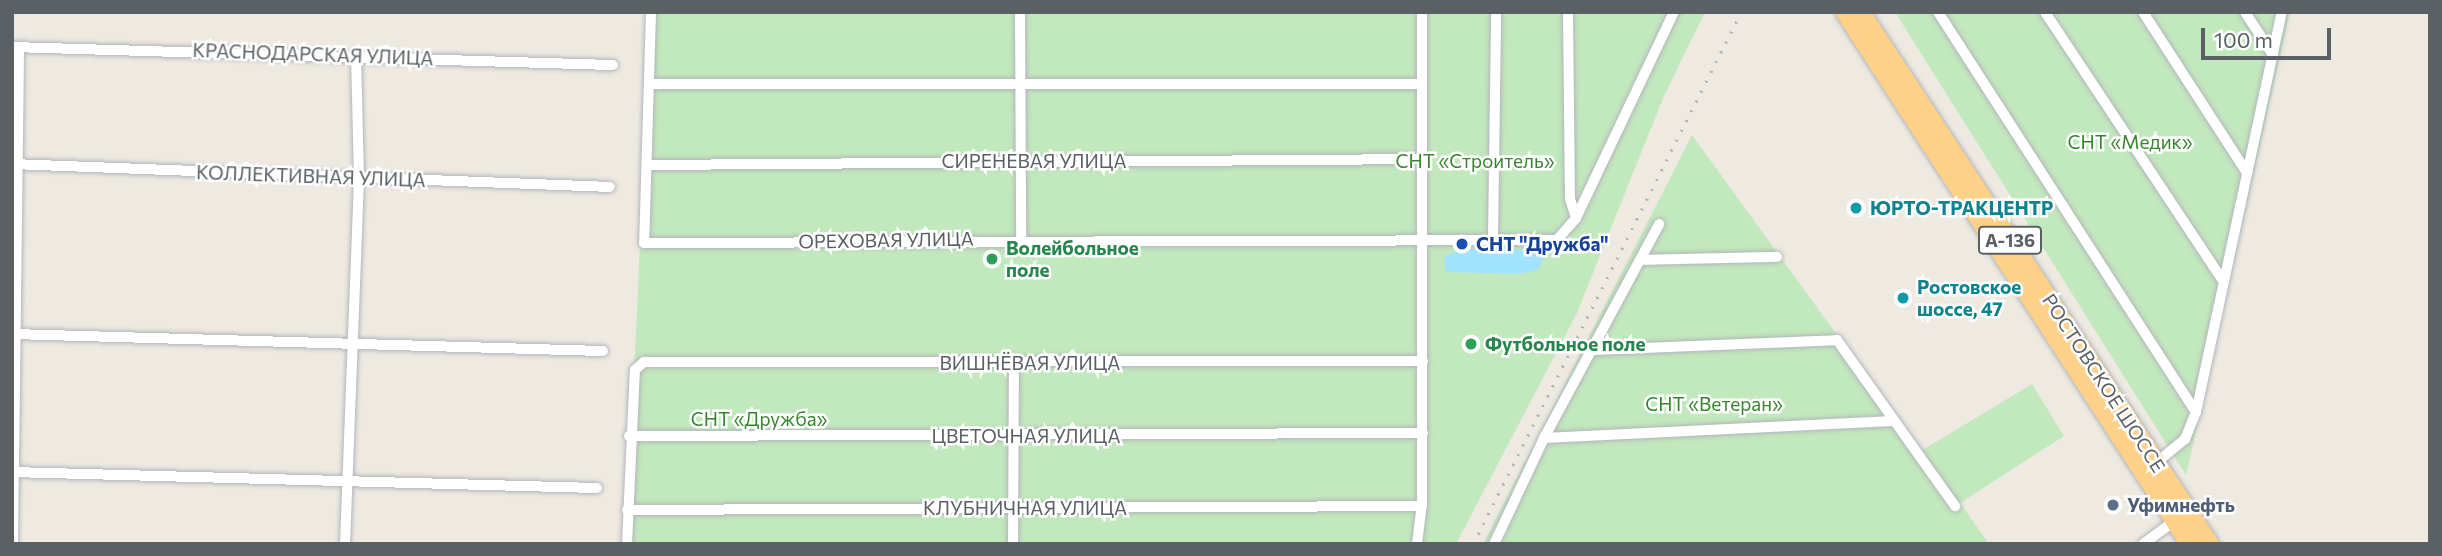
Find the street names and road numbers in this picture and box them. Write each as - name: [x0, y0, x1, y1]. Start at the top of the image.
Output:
- street label: КРАСНОДАРСКАЯ УЛИЦА: [192, 38, 434, 70]
- street label: СИРЕНЕВАЯ УЛИЦА: [941, 150, 1127, 172]
- street label: КОЛЛЕКТИВНАЯ УЛИЦА: [196, 161, 426, 191]
- road number: А-136: [1977, 226, 2043, 254]
- street label: ОРЕХОВАЯ УЛИЦА: [798, 227, 974, 253]
- street label: РОСТОВСКОЕ ШОССЕ: [2038, 290, 2170, 476]
- street label: ВИШНЁВАЯ УЛИЦА: [940, 352, 1120, 374]
- street label: ЦВЕТОЧНАЯ УЛИЦА: [931, 425, 1121, 447]
- street label: КЛУБНИЧНАЯ УЛИЦА: [923, 497, 1127, 519]

